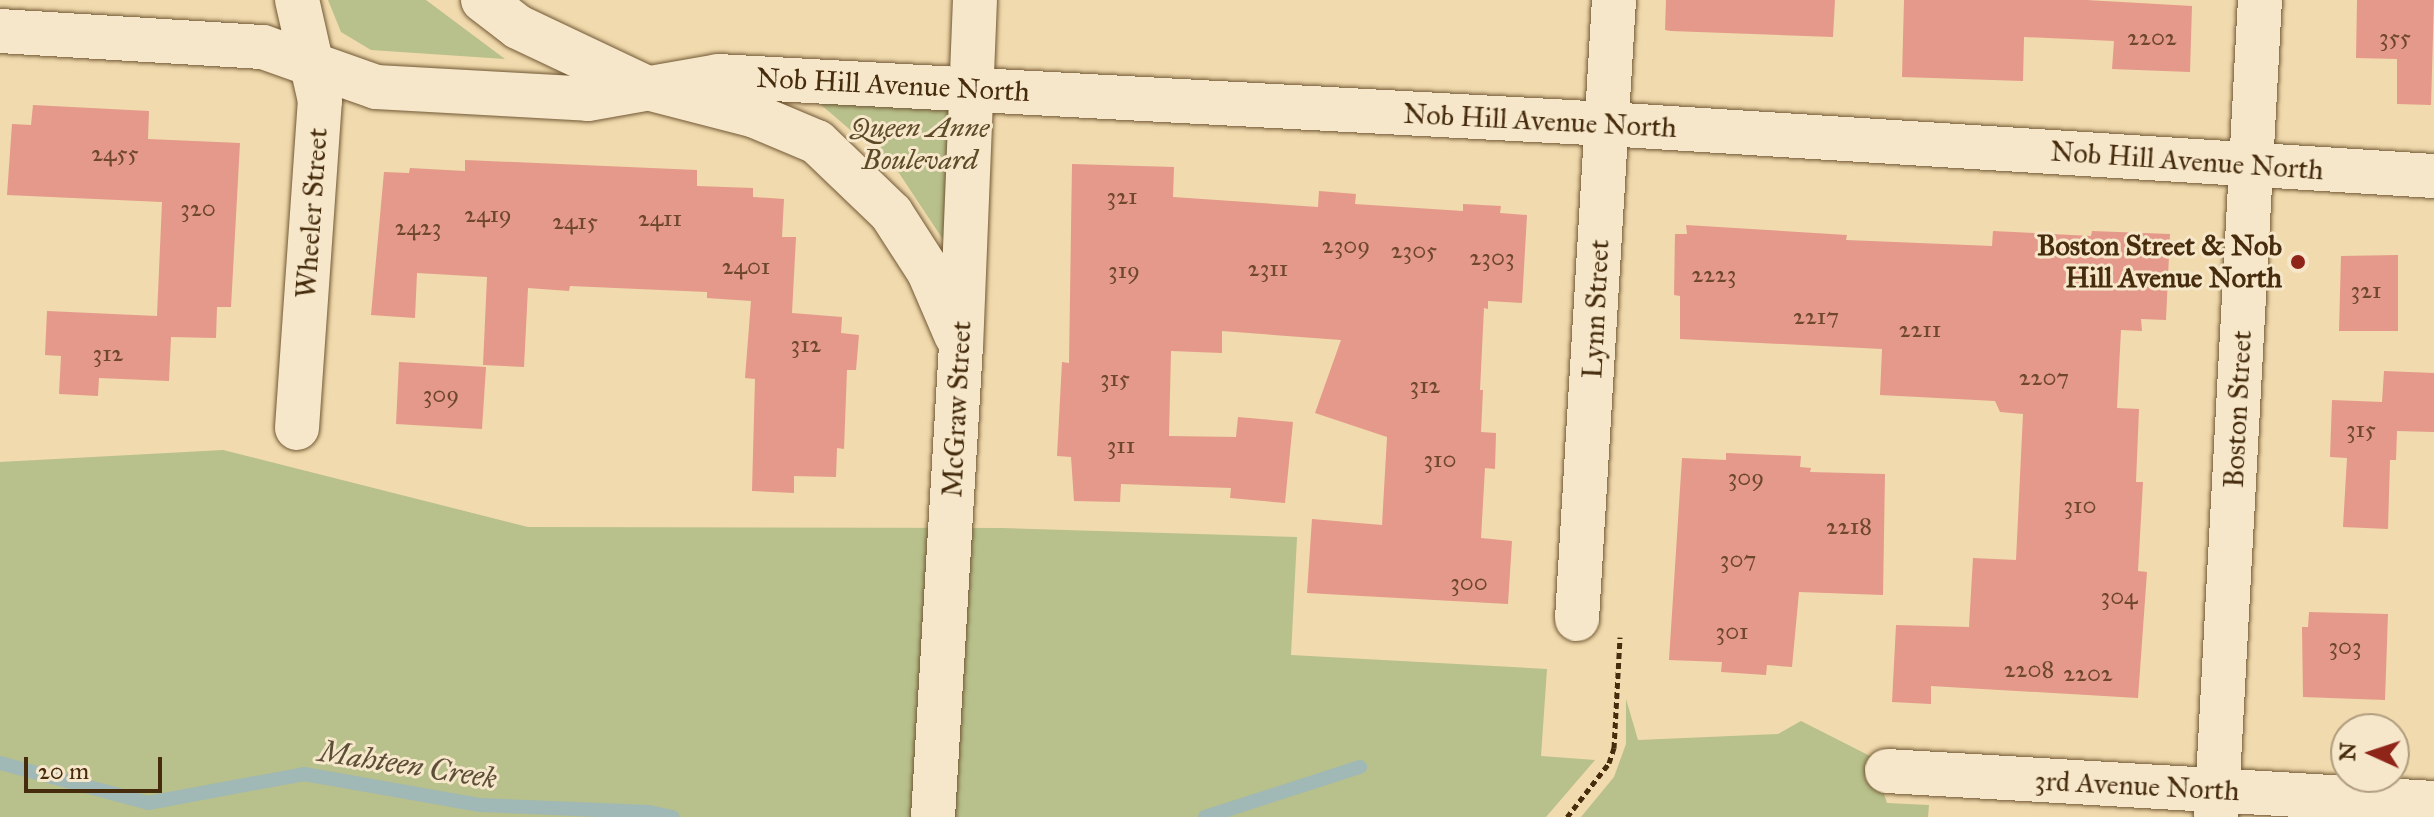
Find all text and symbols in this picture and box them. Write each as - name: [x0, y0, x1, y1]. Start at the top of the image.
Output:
- house number: 2202: [2127, 24, 2177, 52]
- house number: 355: [2379, 24, 2411, 52]
- street label: Nob Hill Avenue North: [755, 61, 1031, 109]
- street label: Nob Hill Avenue North: [1402, 97, 1678, 145]
- park label: Queen Anne Boulevard: [851, 111, 989, 177]
- street label: Wheeler Street: [289, 127, 335, 299]
- street label: Nob Hill Avenue North: [2049, 135, 2325, 187]
- house number: 2455: [91, 140, 139, 168]
- house number: 321: [1107, 183, 1137, 211]
- house number: 320: [180, 195, 216, 223]
- house number: 2419: [464, 201, 512, 229]
- house number: 2411: [638, 205, 682, 233]
- house number: 2415: [552, 208, 598, 236]
- house number: 2423: [395, 214, 441, 242]
- place label: Boston Street & Nob Hill Avenue North: [2037, 229, 2282, 295]
- house number: 2309: [1322, 232, 1370, 260]
- house number: 2305: [1391, 237, 1437, 265]
- street label: Lynn Street: [1576, 239, 1616, 379]
- house number: 2303: [1470, 244, 1514, 272]
- house number: 2401: [722, 253, 770, 281]
- marker: Boston Street & Nob Hill Avenue North: [2289, 253, 2307, 271]
- house number: 2311: [1248, 255, 1288, 283]
- house number: 319: [1108, 257, 1140, 285]
- house number: 2223: [1692, 261, 1736, 289]
- house number: 321: [2351, 277, 2381, 305]
- house number: 2217: [1793, 303, 1839, 331]
- house number: 2211: [1899, 316, 1941, 344]
- street label: McGraw Street: [936, 320, 978, 498]
- street label: Boston Street: [2217, 329, 2259, 489]
- house number: 312: [791, 331, 821, 359]
- house number: 312: [93, 340, 123, 368]
- house number: 2207: [2019, 364, 2069, 392]
- house number: 315: [1100, 365, 1130, 393]
- house number: 312: [1410, 372, 1440, 400]
- house number: 309: [423, 381, 459, 409]
- house number: 315: [2346, 416, 2376, 444]
- house number: 311: [1107, 432, 1135, 460]
- house number: 310: [1424, 446, 1456, 474]
- house number: 309: [1728, 464, 1764, 492]
- house number: 310: [2064, 492, 2096, 520]
- house number: 2218: [1826, 513, 1872, 541]
- house number: 307: [1720, 546, 1756, 574]
- house number: 300: [1450, 569, 1488, 597]
- house number: 304: [2101, 583, 2137, 611]
- house number: 301: [1716, 618, 1748, 646]
- house number: 303: [2328, 633, 2362, 661]
- house number: 2208: [2004, 656, 2054, 684]
- house number: 2202: [2063, 660, 2113, 688]
- north arrow: [2330, 713, 2410, 793]
- water label: Mahteen Creek: [316, 733, 500, 797]
- scale bar: [28, 741, 166, 791]
- text: N: [2334, 742, 2362, 762]
- text: 20 m: [38, 756, 89, 786]
- street label: 3rd Avenue North: [2034, 764, 2240, 808]

